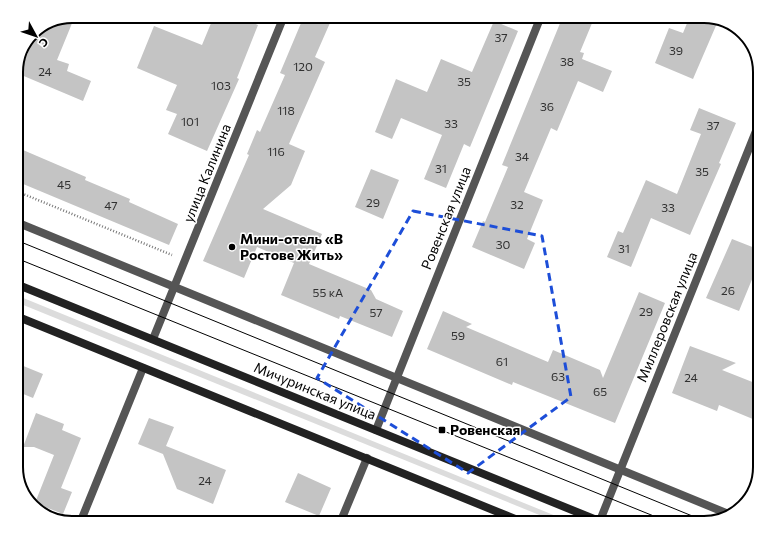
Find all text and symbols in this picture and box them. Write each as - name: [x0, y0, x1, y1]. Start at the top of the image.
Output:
- north arrow: [16, 16, 56, 56]
- house number: 37: [494, 30, 508, 44]
- text: С: [36, 36, 51, 50]
- house number: 39: [669, 43, 683, 57]
- house number: 38: [560, 54, 574, 68]
- house number: 120: [293, 59, 313, 73]
- house number: 24: [38, 64, 52, 78]
- house number: 35: [457, 74, 471, 88]
- house number: 103: [211, 78, 231, 92]
- house number: 36: [540, 99, 554, 113]
- house number: 118: [277, 103, 295, 117]
- house number: 101: [181, 114, 199, 128]
- house number: 33: [444, 116, 458, 130]
- house number: 37: [706, 118, 720, 132]
- street label: улица Калинина: [179, 121, 234, 225]
- house number: 116: [267, 144, 285, 158]
- house number: 34: [515, 149, 529, 163]
- house number: 31: [435, 161, 447, 175]
- street label: Ровенская улица: [417, 164, 474, 272]
- house number: 35: [695, 164, 709, 178]
- house number: 45: [57, 177, 71, 191]
- house number: 29: [366, 195, 380, 209]
- house number: 32: [510, 197, 524, 211]
- house number: 47: [104, 198, 118, 212]
- house number: 33: [661, 200, 675, 214]
- place label: Мини-отель «В Ростове Жить»: [240, 230, 343, 263]
- house number: 30: [496, 237, 511, 251]
- house number: 31: [618, 241, 630, 255]
- marker: Мини-отель «В Ростове Жить»: [227, 242, 237, 252]
- street label: Миллеровская улица: [633, 249, 700, 384]
- house number: 26: [721, 283, 735, 297]
- house number: 55 кА: [313, 285, 343, 299]
- house number: 29: [639, 304, 653, 318]
- house number: 57: [369, 305, 383, 319]
- house number: 59: [451, 328, 465, 342]
- house number: 61: [496, 354, 508, 368]
- street label: Мичуринская улица: [252, 358, 379, 423]
- house number: 63: [551, 369, 565, 383]
- house number: 24: [684, 370, 698, 384]
- house number: 65: [593, 384, 607, 398]
- place label: Ровенская: [450, 421, 520, 438]
- marker: Ровенская: [437, 425, 447, 435]
- house number: 24: [198, 473, 212, 487]

